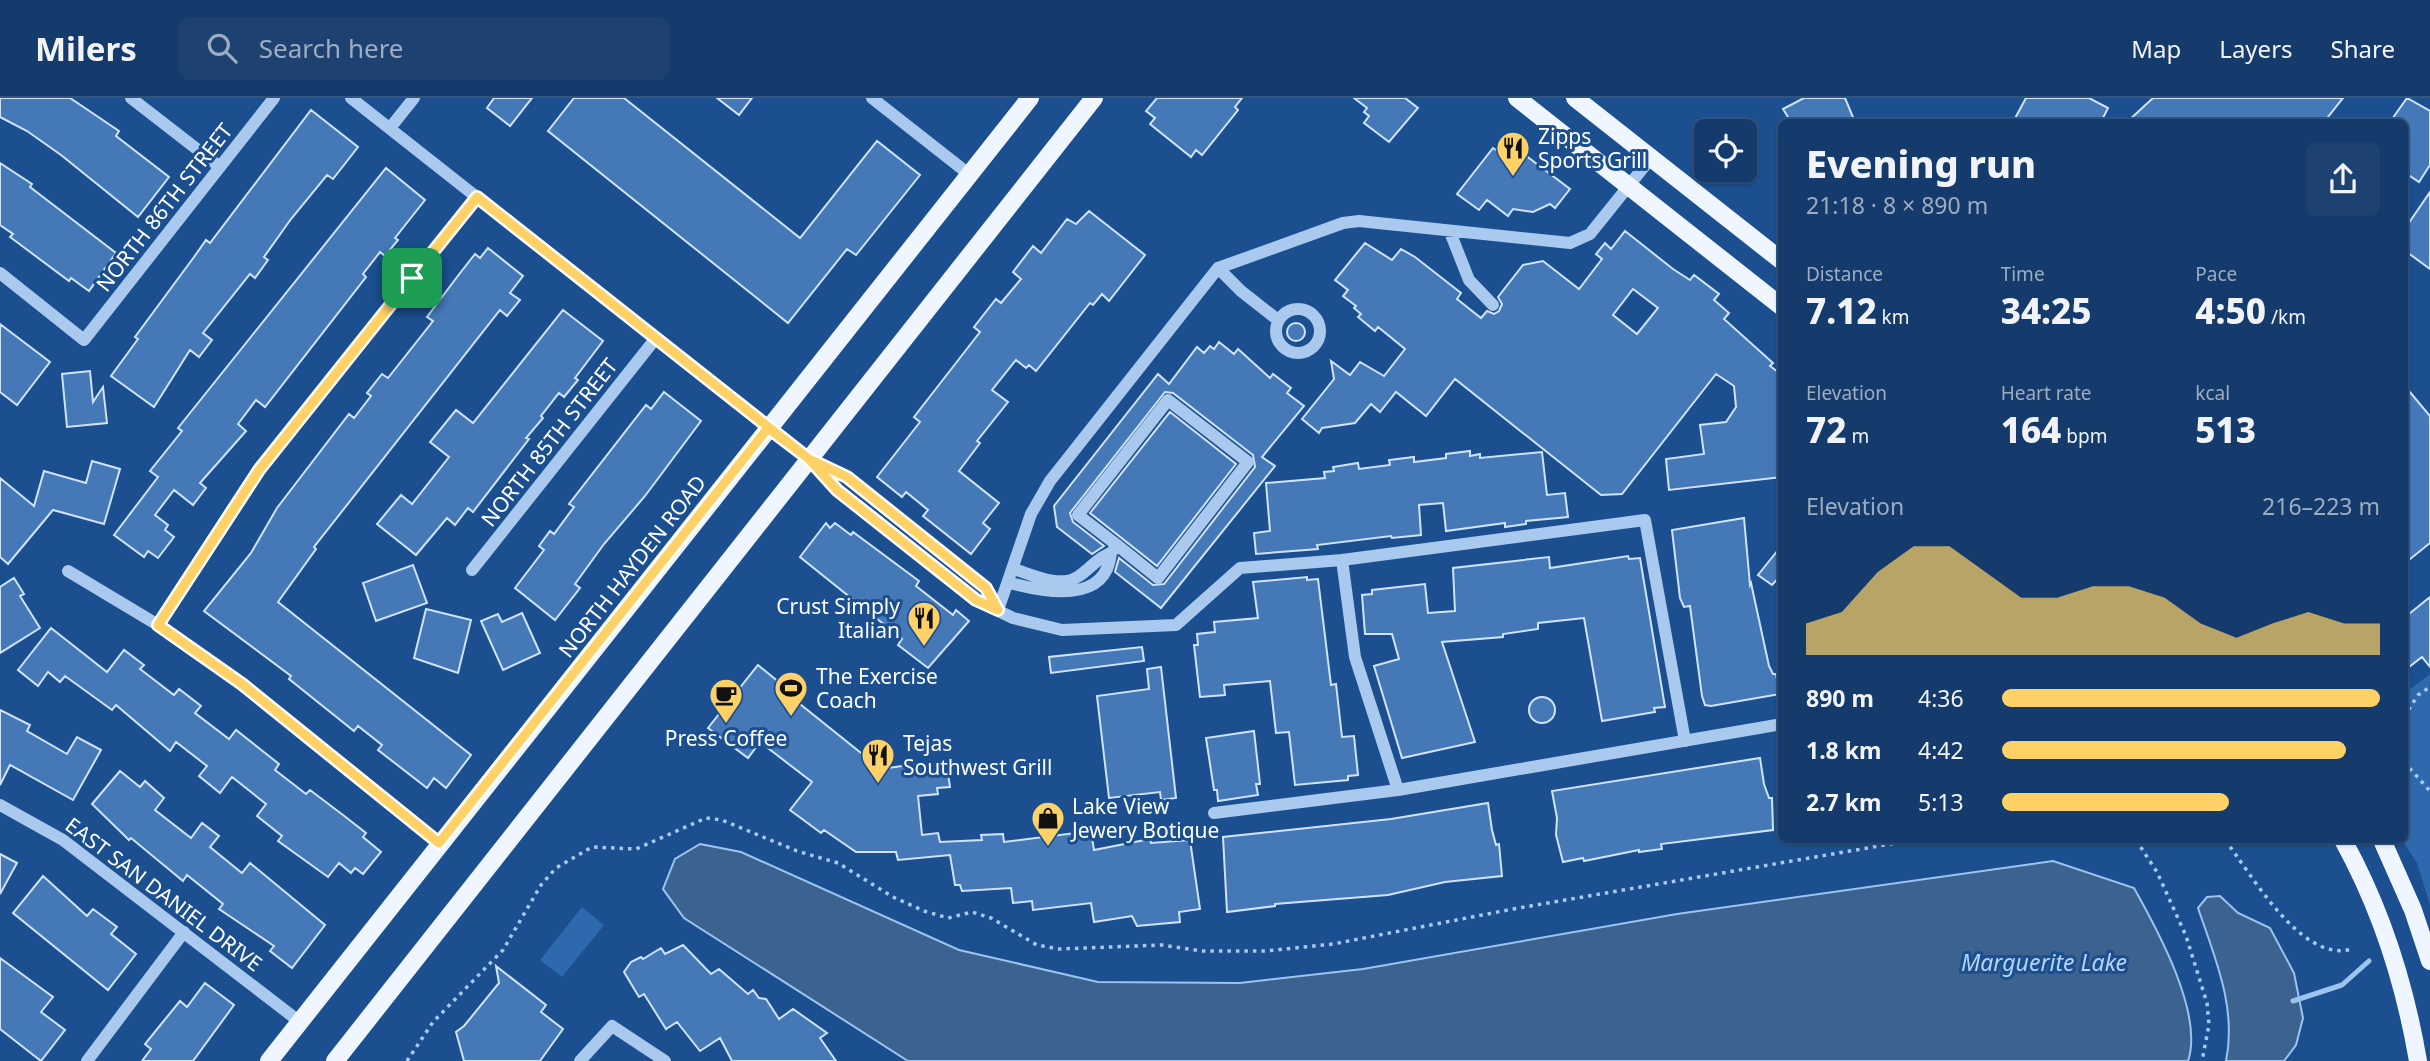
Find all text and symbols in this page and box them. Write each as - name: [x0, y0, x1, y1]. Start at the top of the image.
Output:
- search box: [179, 17, 669, 80]
- text: Milers: [35, 26, 137, 71]
- icon: search: [203, 29, 241, 67]
- text: Search here: [259, 30, 404, 66]
- text: Map: [2131, 32, 2181, 65]
- text: Layers: [2219, 32, 2293, 65]
- text: Share: [2331, 32, 2395, 65]
- street label: NORTH 86TH STREET: [90, 117, 239, 297]
- map controls: [1694, 119, 1757, 182]
- button: locate: [1694, 119, 1757, 182]
- place label: Zipps Sports Grill: [1538, 122, 1647, 174]
- restaurant icon: Zipps Sports Grill: [1494, 129, 1532, 178]
- text: Evening run: [1806, 137, 2036, 189]
- button: share: [2306, 142, 2380, 216]
- text: 21:18 · 8 × 890 m: [1806, 189, 1988, 221]
- pin: [382, 248, 442, 308]
- icon: arrive: [393, 259, 431, 297]
- text: Distance: [1806, 261, 1883, 287]
- text: Time: [2001, 261, 2045, 287]
- text: Pace: [2195, 261, 2237, 287]
- text: 7.12: [1806, 287, 1877, 334]
- text: 34:25: [2001, 287, 2092, 334]
- text: 4:50: [2195, 287, 2266, 334]
- text: km: [1877, 304, 1910, 330]
- text: /km: [2266, 304, 2306, 330]
- street label: NORTH 85TH STREET: [475, 352, 624, 532]
- text: Elevation: [1806, 380, 1887, 406]
- text: Heart rate: [2001, 380, 2091, 406]
- text: kcal: [2195, 380, 2230, 406]
- text: 72: [1806, 406, 1846, 453]
- text: 164: [2001, 406, 2061, 453]
- text: 513: [2195, 406, 2256, 453]
- text: m: [1846, 423, 1869, 449]
- text: bpm: [2061, 423, 2107, 449]
- street label: NORTH HAYDEN ROAD: [552, 469, 712, 663]
- text: Elevation: [1806, 490, 1904, 522]
- text: 216–223 m: [2262, 490, 2380, 522]
- place label: Crust Simply Italian: [776, 592, 900, 644]
- restaurant icon: Crust Simply Italian: [905, 599, 943, 648]
- place label: The Exercise Coach: [816, 662, 938, 714]
- sports icon: The Exercise Coach: [772, 669, 810, 718]
- cafe icon: Press Coffee: [707, 676, 745, 725]
- text: 890 m: [1806, 682, 1874, 714]
- text: 4:36: [1918, 682, 1964, 714]
- place label: Press Coffee: [665, 724, 787, 752]
- place label: Tejas Southwest Grill: [903, 729, 1052, 781]
- text: 1.8 km: [1806, 734, 1881, 766]
- text: 4:42: [1918, 734, 1964, 766]
- restaurant icon: Tejas Southwest Grill: [859, 736, 897, 785]
- text: 2.7 km: [1806, 786, 1881, 818]
- text: 5:13: [1918, 786, 1964, 818]
- place label: Lake View Jewery Botique: [1070, 792, 1219, 844]
- shop icon: Lake View Jewery Botique: [1029, 799, 1067, 848]
- street label: EAST SAN DANIEL DRIVE: [60, 811, 268, 977]
- water label: Marguerite Lake: [1961, 946, 2127, 978]

